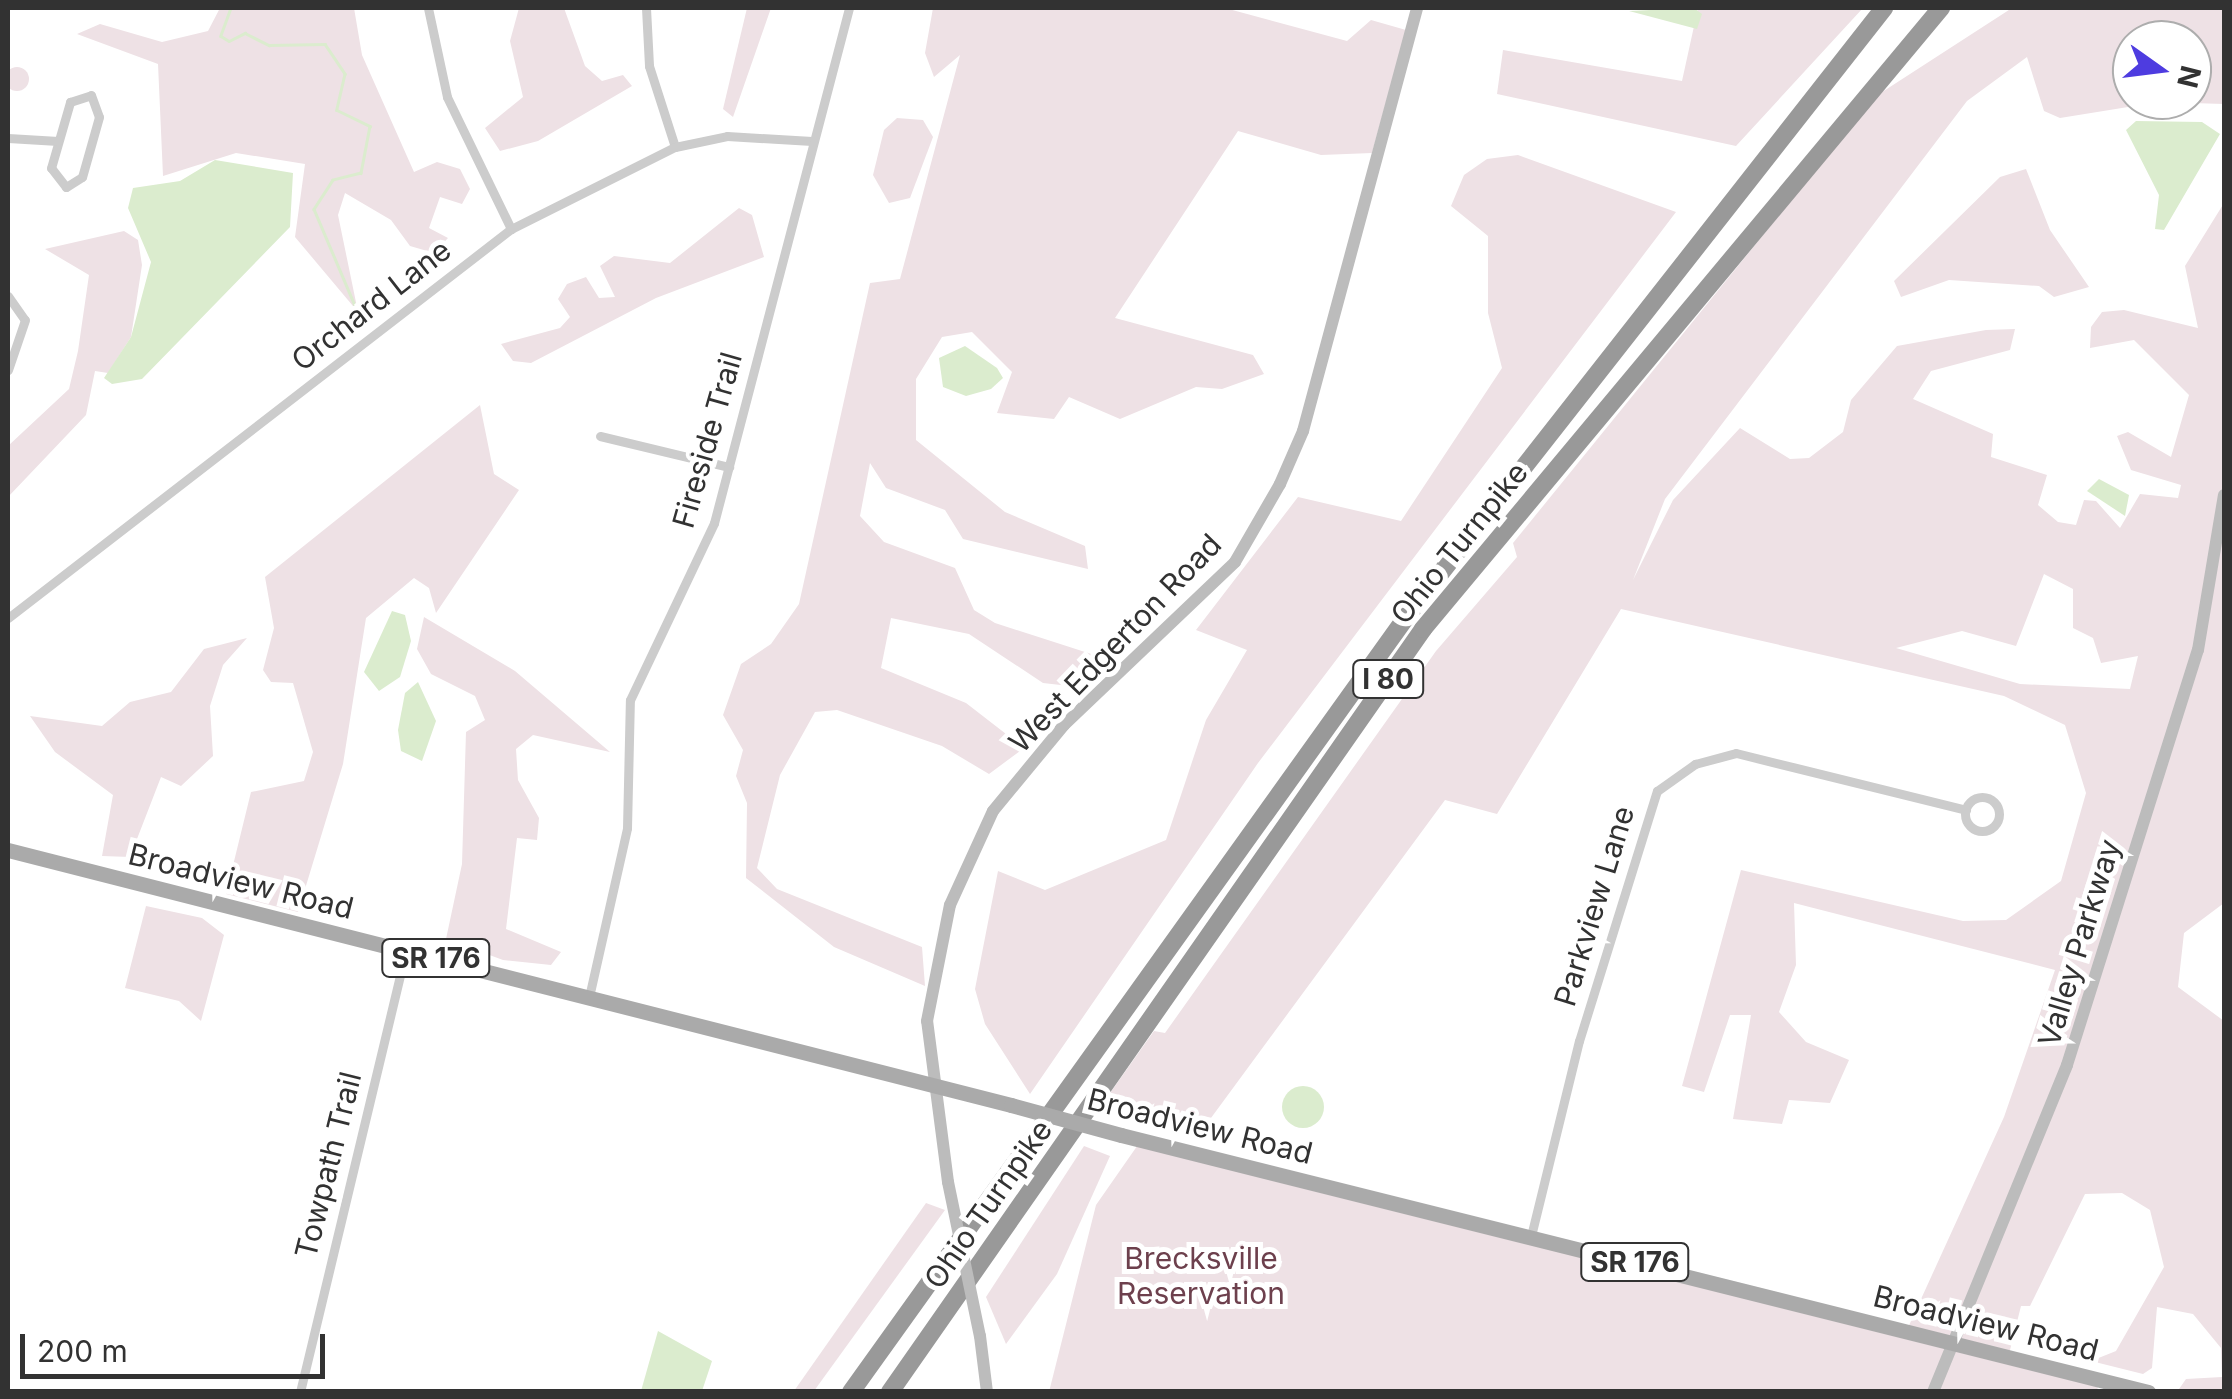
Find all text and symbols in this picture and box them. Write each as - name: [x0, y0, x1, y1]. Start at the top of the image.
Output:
- north arrow: [2112, 20, 2212, 120]
- text: N: [2170, 62, 2208, 91]
- street label: Orchard Lane: [284, 232, 458, 378]
- street label: Fireside Trail: [665, 348, 749, 532]
- street label: Ohio Turnpike: [1383, 455, 1535, 631]
- street label: West Edgerton Road: [1001, 526, 1229, 760]
- road number: I 80: [1350, 656, 1426, 702]
- street label: Parkview Lane: [1546, 802, 1642, 1010]
- street label: Valley Parkway: [2030, 835, 2128, 1051]
- street label: Broadview Road: [125, 836, 357, 926]
- road number: SR 176: [381, 935, 491, 981]
- street label: Towpath Trail: [287, 1068, 369, 1262]
- street label: Broadview Road: [1084, 1081, 1316, 1171]
- street label: Ohio Turnpike: [917, 1113, 1059, 1295]
- road number: SR 176: [1580, 1239, 1690, 1285]
- park label: Brecksville Reservation: [1117, 1240, 1285, 1310]
- street label: Broadview Road: [1870, 1278, 2102, 1368]
- scale bar: [25, 1314, 330, 1376]
- text: 200 m: [37, 1333, 128, 1369]

